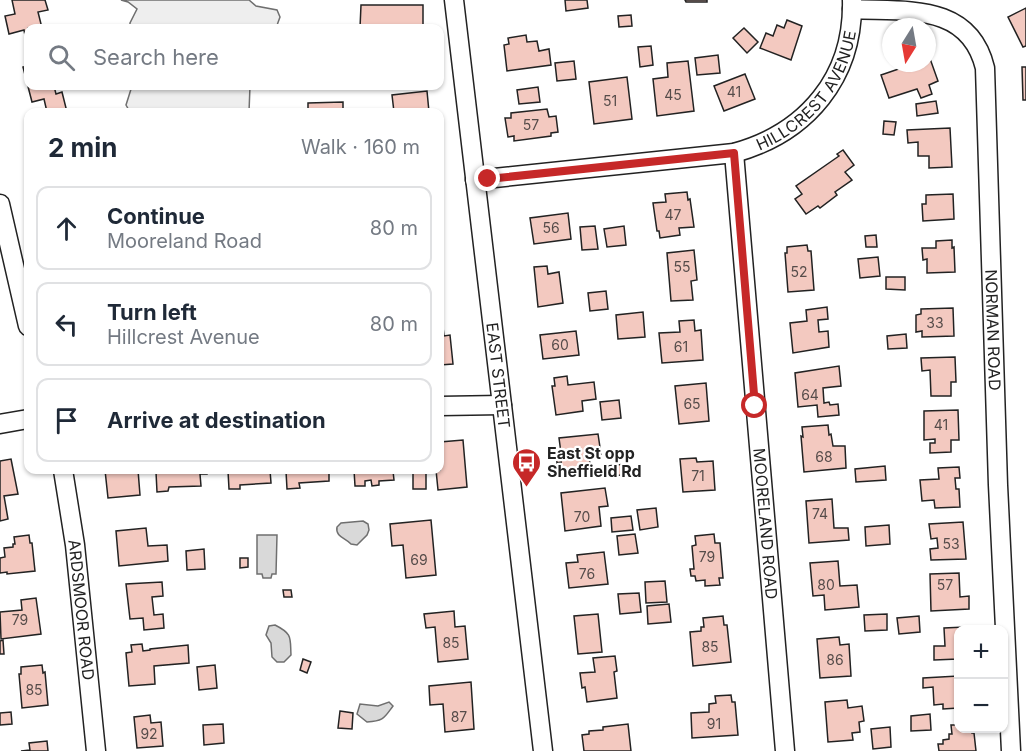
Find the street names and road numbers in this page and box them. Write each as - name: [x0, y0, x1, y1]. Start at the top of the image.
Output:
- street label: HILLCREST AVENUE: [753, 29, 860, 154]
- street label: NORMAN ROAD: [981, 269, 1005, 391]
- street label: EAST STREET: [482, 321, 515, 429]
- street label: MOORELAND ROAD: [749, 447, 782, 600]
- street label: ARDSMOOR ROAD: [64, 538, 99, 681]

